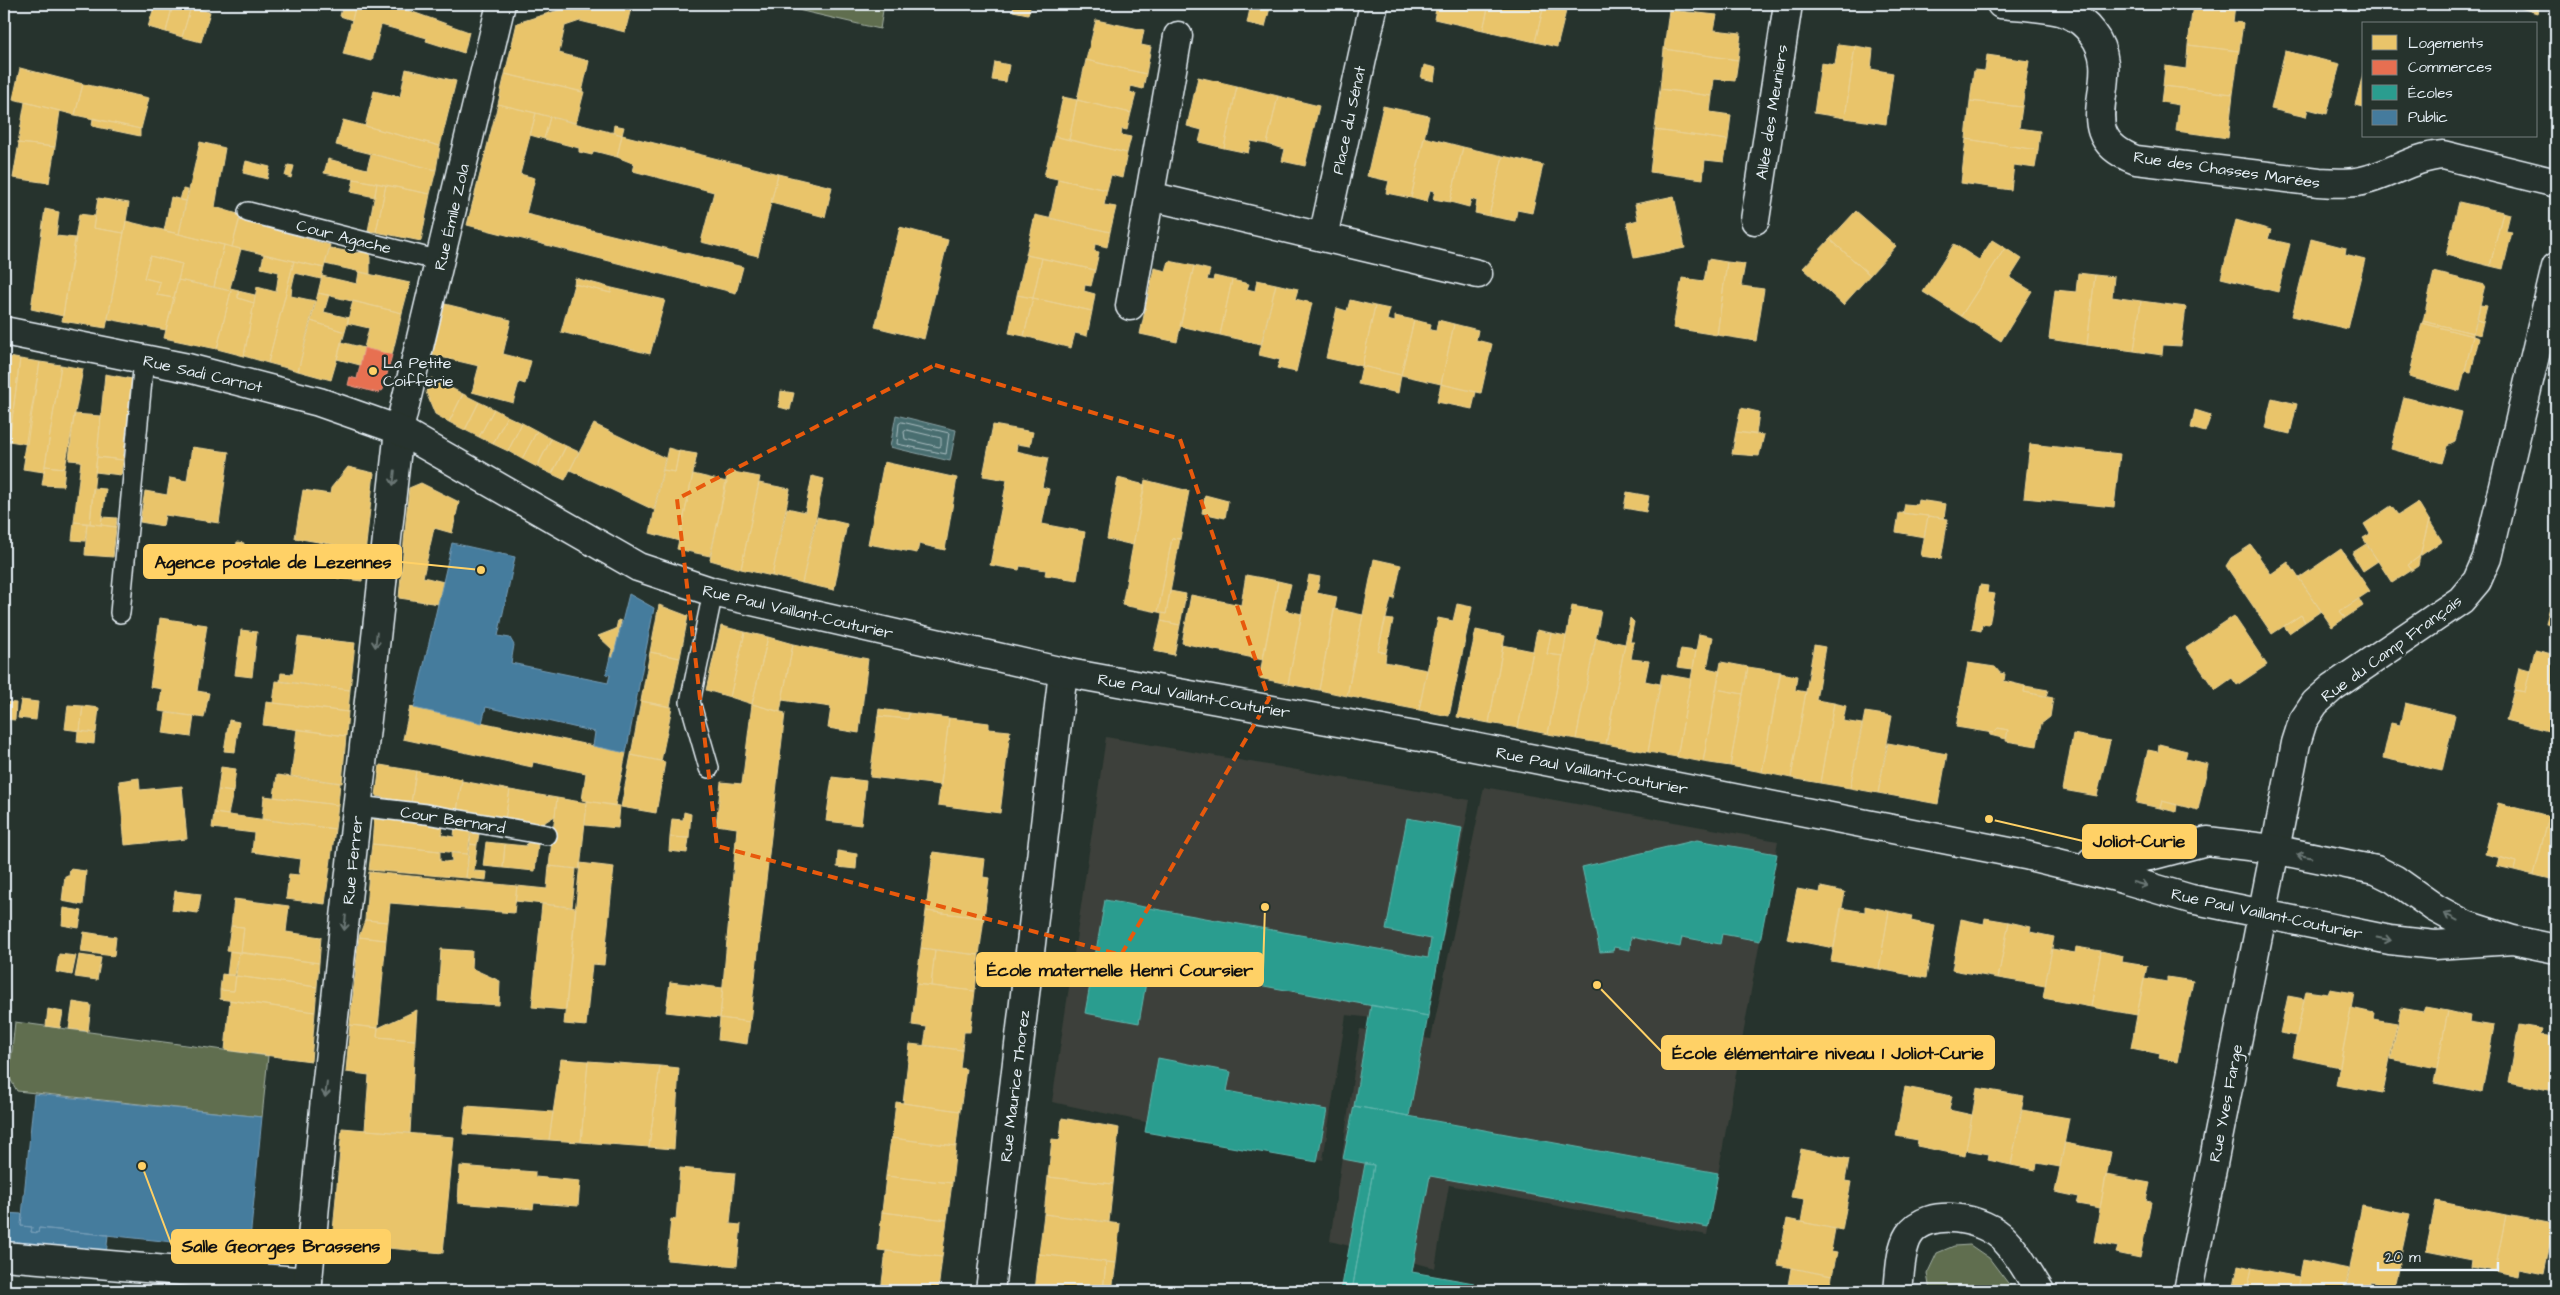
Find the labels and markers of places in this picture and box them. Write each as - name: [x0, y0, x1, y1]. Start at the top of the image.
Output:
- place label: La Petite Coifferie: [383, 352, 454, 392]
- marker: La Petite Coifferie: [367, 365, 379, 377]
- callout: Agence postale de Lezennes: [144, 545, 401, 578]
- callout: Joliot-Curie: [2083, 825, 2196, 858]
- callout: École maternelle Henri Coursier: [977, 953, 1263, 986]
- callout: École élémentaire niveau 1 Joliot-Curie: [1662, 1036, 1994, 1069]
- callout: Salle Georges Brassens: [172, 1230, 390, 1263]

